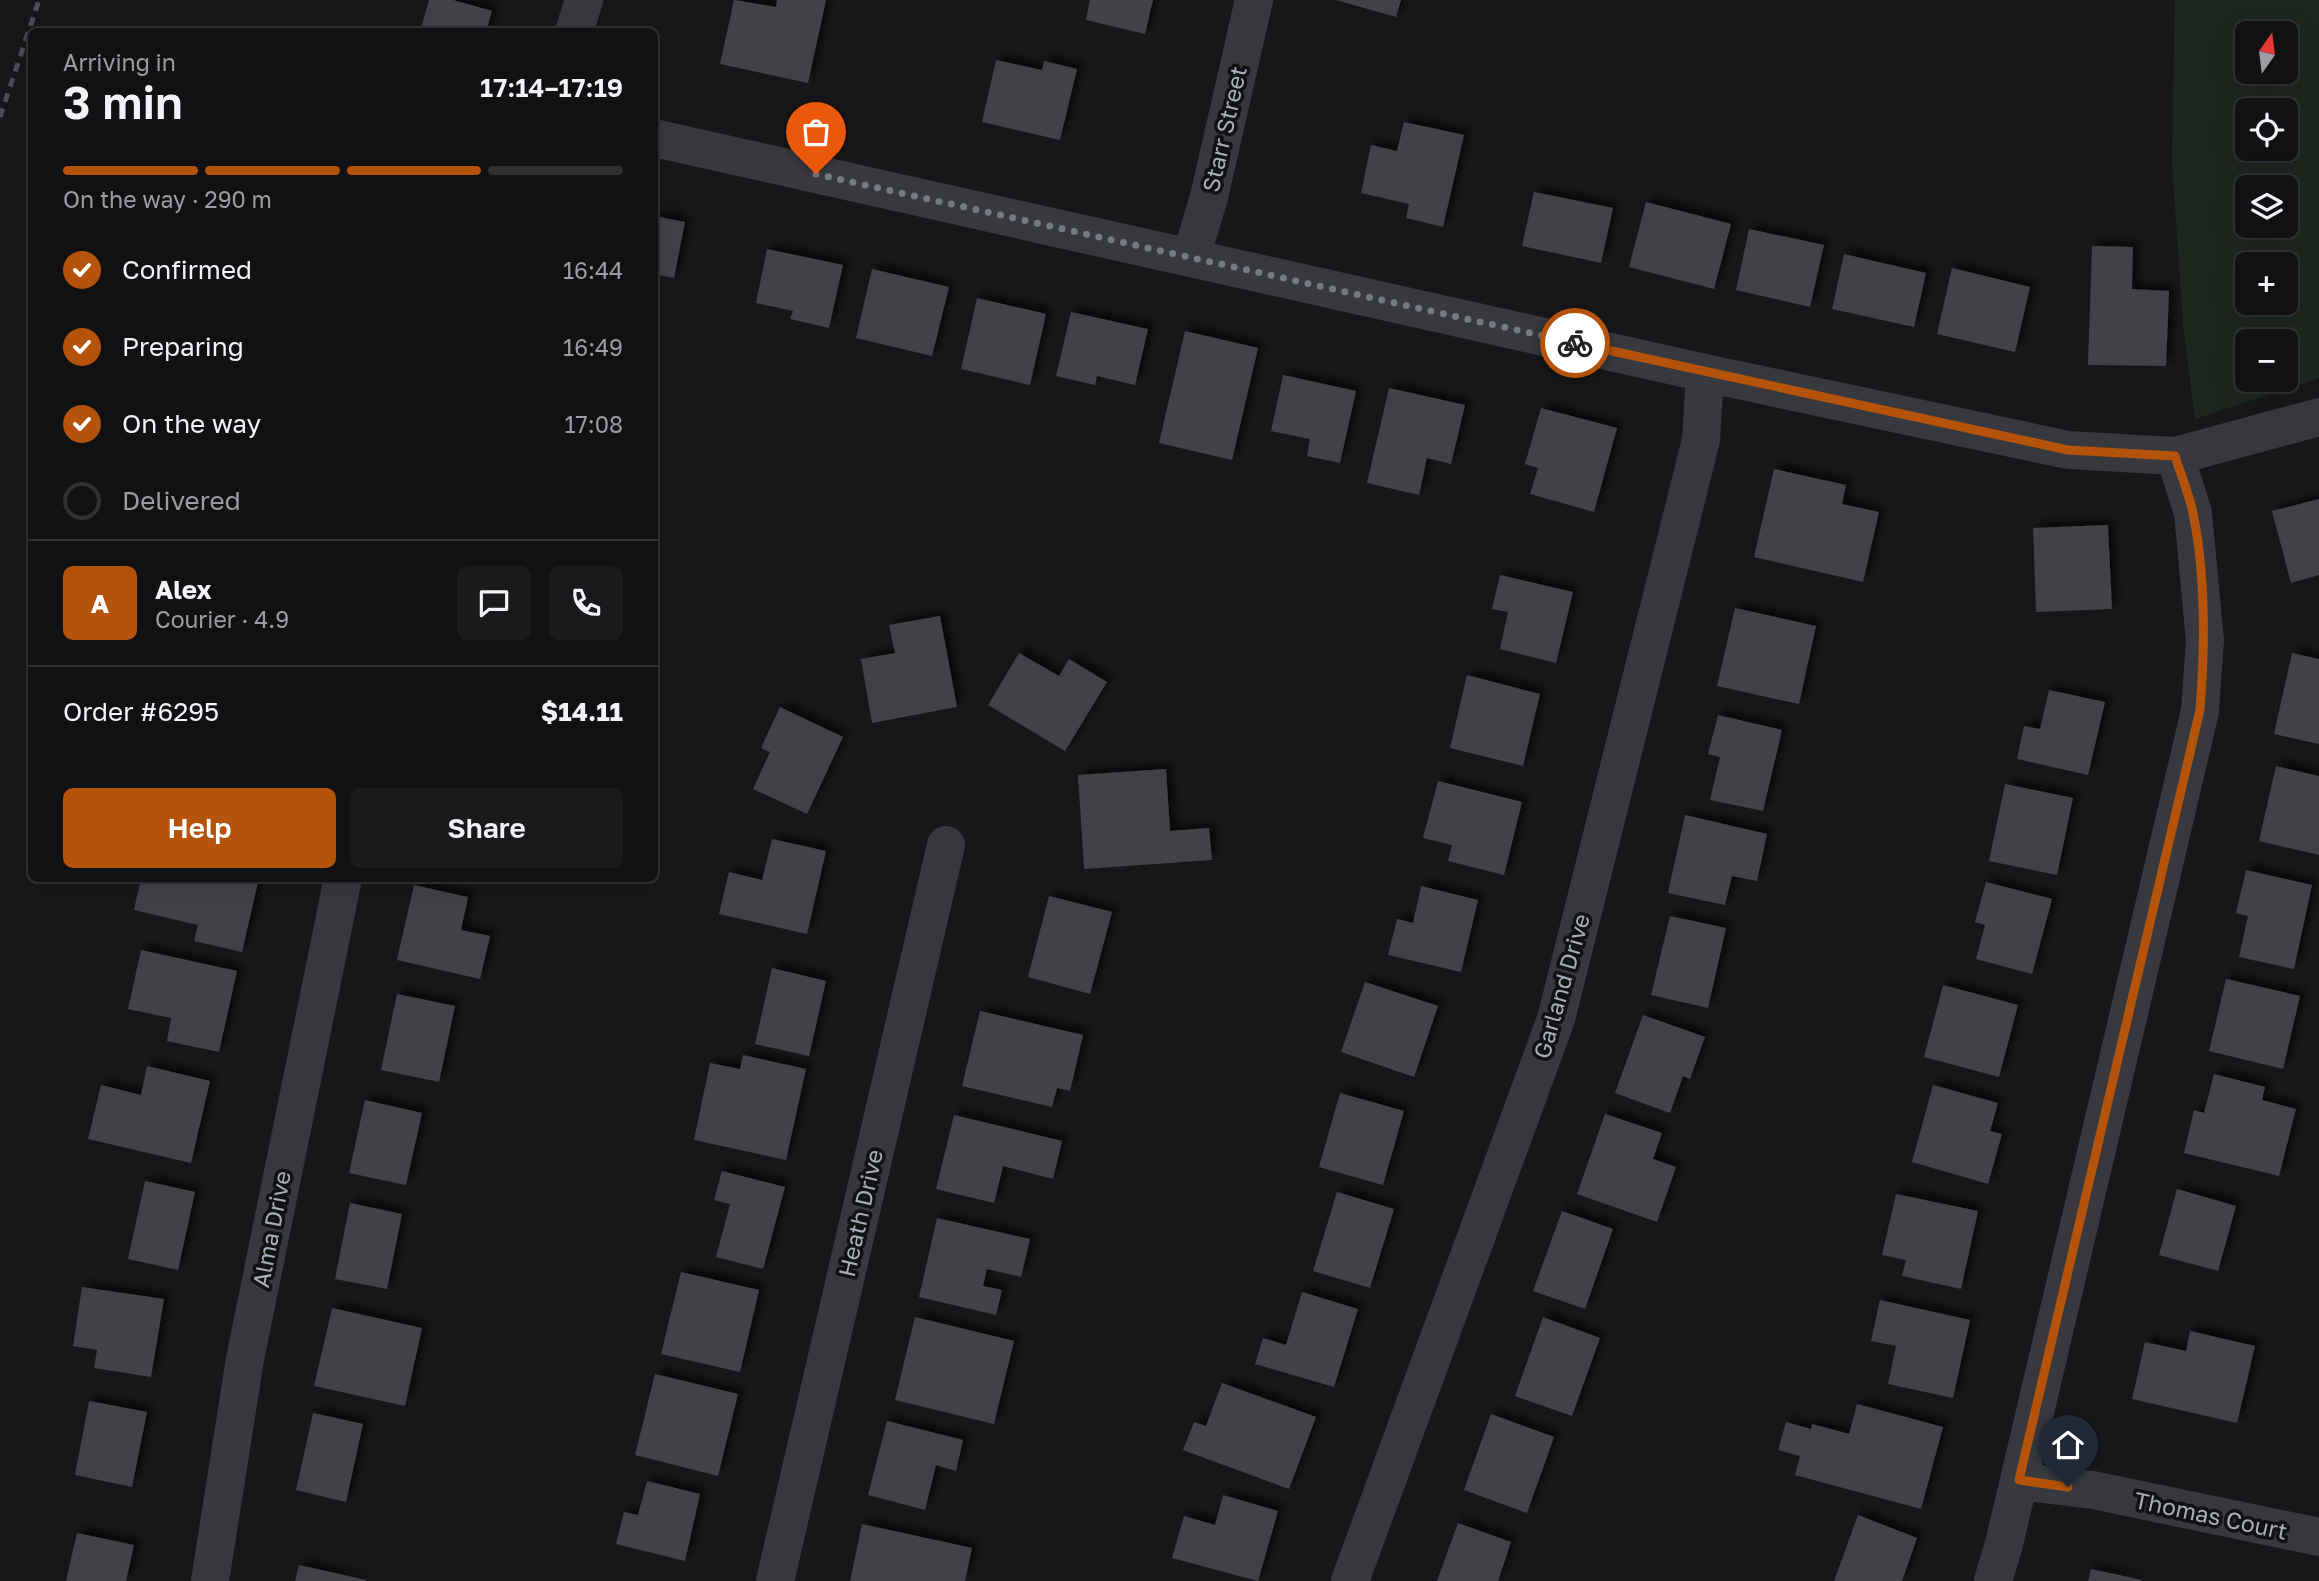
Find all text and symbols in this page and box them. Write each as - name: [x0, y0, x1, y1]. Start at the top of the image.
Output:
- north arrow: [2235, 21, 2298, 84]
- map controls: [2235, 21, 2298, 392]
- text: Arriving in: [63, 48, 176, 76]
- street label: Starr Street: [1196, 63, 1252, 195]
- text: 17:14–17:19: [480, 72, 623, 103]
- text: 3 min: [63, 74, 183, 129]
- button: locate: [2235, 98, 2298, 161]
- pin: [786, 102, 846, 174]
- icon: bag: [797, 113, 835, 151]
- button: layers: [2235, 175, 2298, 238]
- text: On the way · 290 m: [63, 185, 272, 213]
- icon: check: [63, 251, 101, 289]
- button: +: [2235, 252, 2298, 315]
- text: Confirmed: [122, 254, 252, 285]
- text: 16:44: [563, 256, 623, 284]
- courier: [1540, 308, 1610, 378]
- icon: bike: [1556, 324, 1594, 362]
- icon: check: [63, 328, 101, 366]
- button: −: [2235, 329, 2298, 392]
- text: Preparing: [122, 331, 244, 362]
- text: 16:49: [563, 333, 623, 361]
- icon: check: [63, 405, 101, 443]
- text: On the way: [122, 408, 261, 439]
- text: 17:08: [564, 410, 623, 438]
- text: Delivered: [122, 485, 241, 516]
- button: chat: [457, 566, 531, 640]
- button: phone: [549, 566, 623, 640]
- text: Alex: [155, 574, 212, 605]
- text: A: [91, 588, 109, 619]
- text: Courier · 4.9: [155, 605, 289, 633]
- text: Order #6295: [63, 696, 219, 727]
- text: $14.11: [541, 696, 623, 727]
- button: Help: [63, 788, 336, 868]
- button: Share: [350, 788, 623, 868]
- street label: Garland Drive: [1527, 910, 1595, 1062]
- street label: Heath Drive: [832, 1147, 888, 1279]
- street label: Alma Drive: [246, 1168, 296, 1290]
- pin: [2038, 1415, 2098, 1487]
- icon: home: [2049, 1426, 2087, 1464]
- street label: Thomas Court: [2132, 1485, 2290, 1545]

